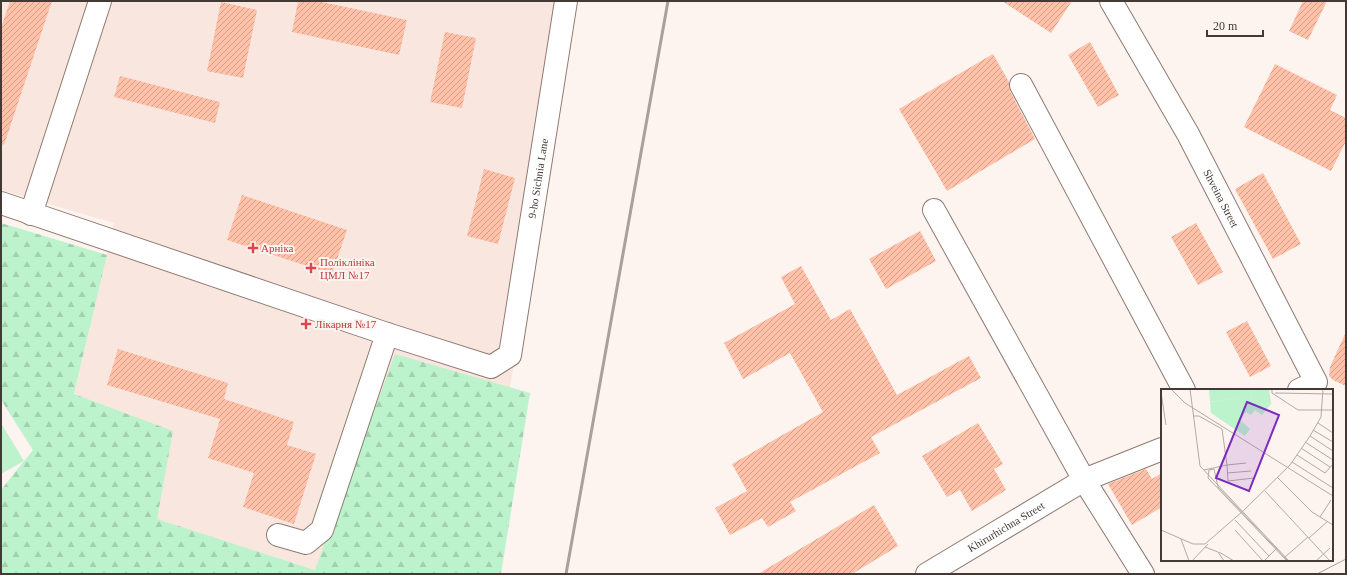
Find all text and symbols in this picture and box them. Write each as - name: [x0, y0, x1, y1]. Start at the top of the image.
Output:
- scale bar: [1207, 12, 1263, 38]
- text: 20 m: [1213, 19, 1238, 33]
- street label: 9-ho Sichnia Lane: [526, 137, 550, 219]
- street label: Shveina Street: [1201, 167, 1241, 229]
- place label: Арніка: [261, 242, 294, 254]
- marker: Арніка: [248, 243, 258, 253]
- place label: Поліклініка ЦМЛ №17: [320, 256, 375, 281]
- marker: Поліклініка ЦМЛ №17: [305, 262, 317, 274]
- marker: Лікарня №17: [300, 318, 312, 330]
- place label: Лікарня №17: [315, 318, 377, 330]
- inset map: [1161, 389, 1333, 561]
- street label: Khirurhichna Street: [965, 499, 1046, 554]

